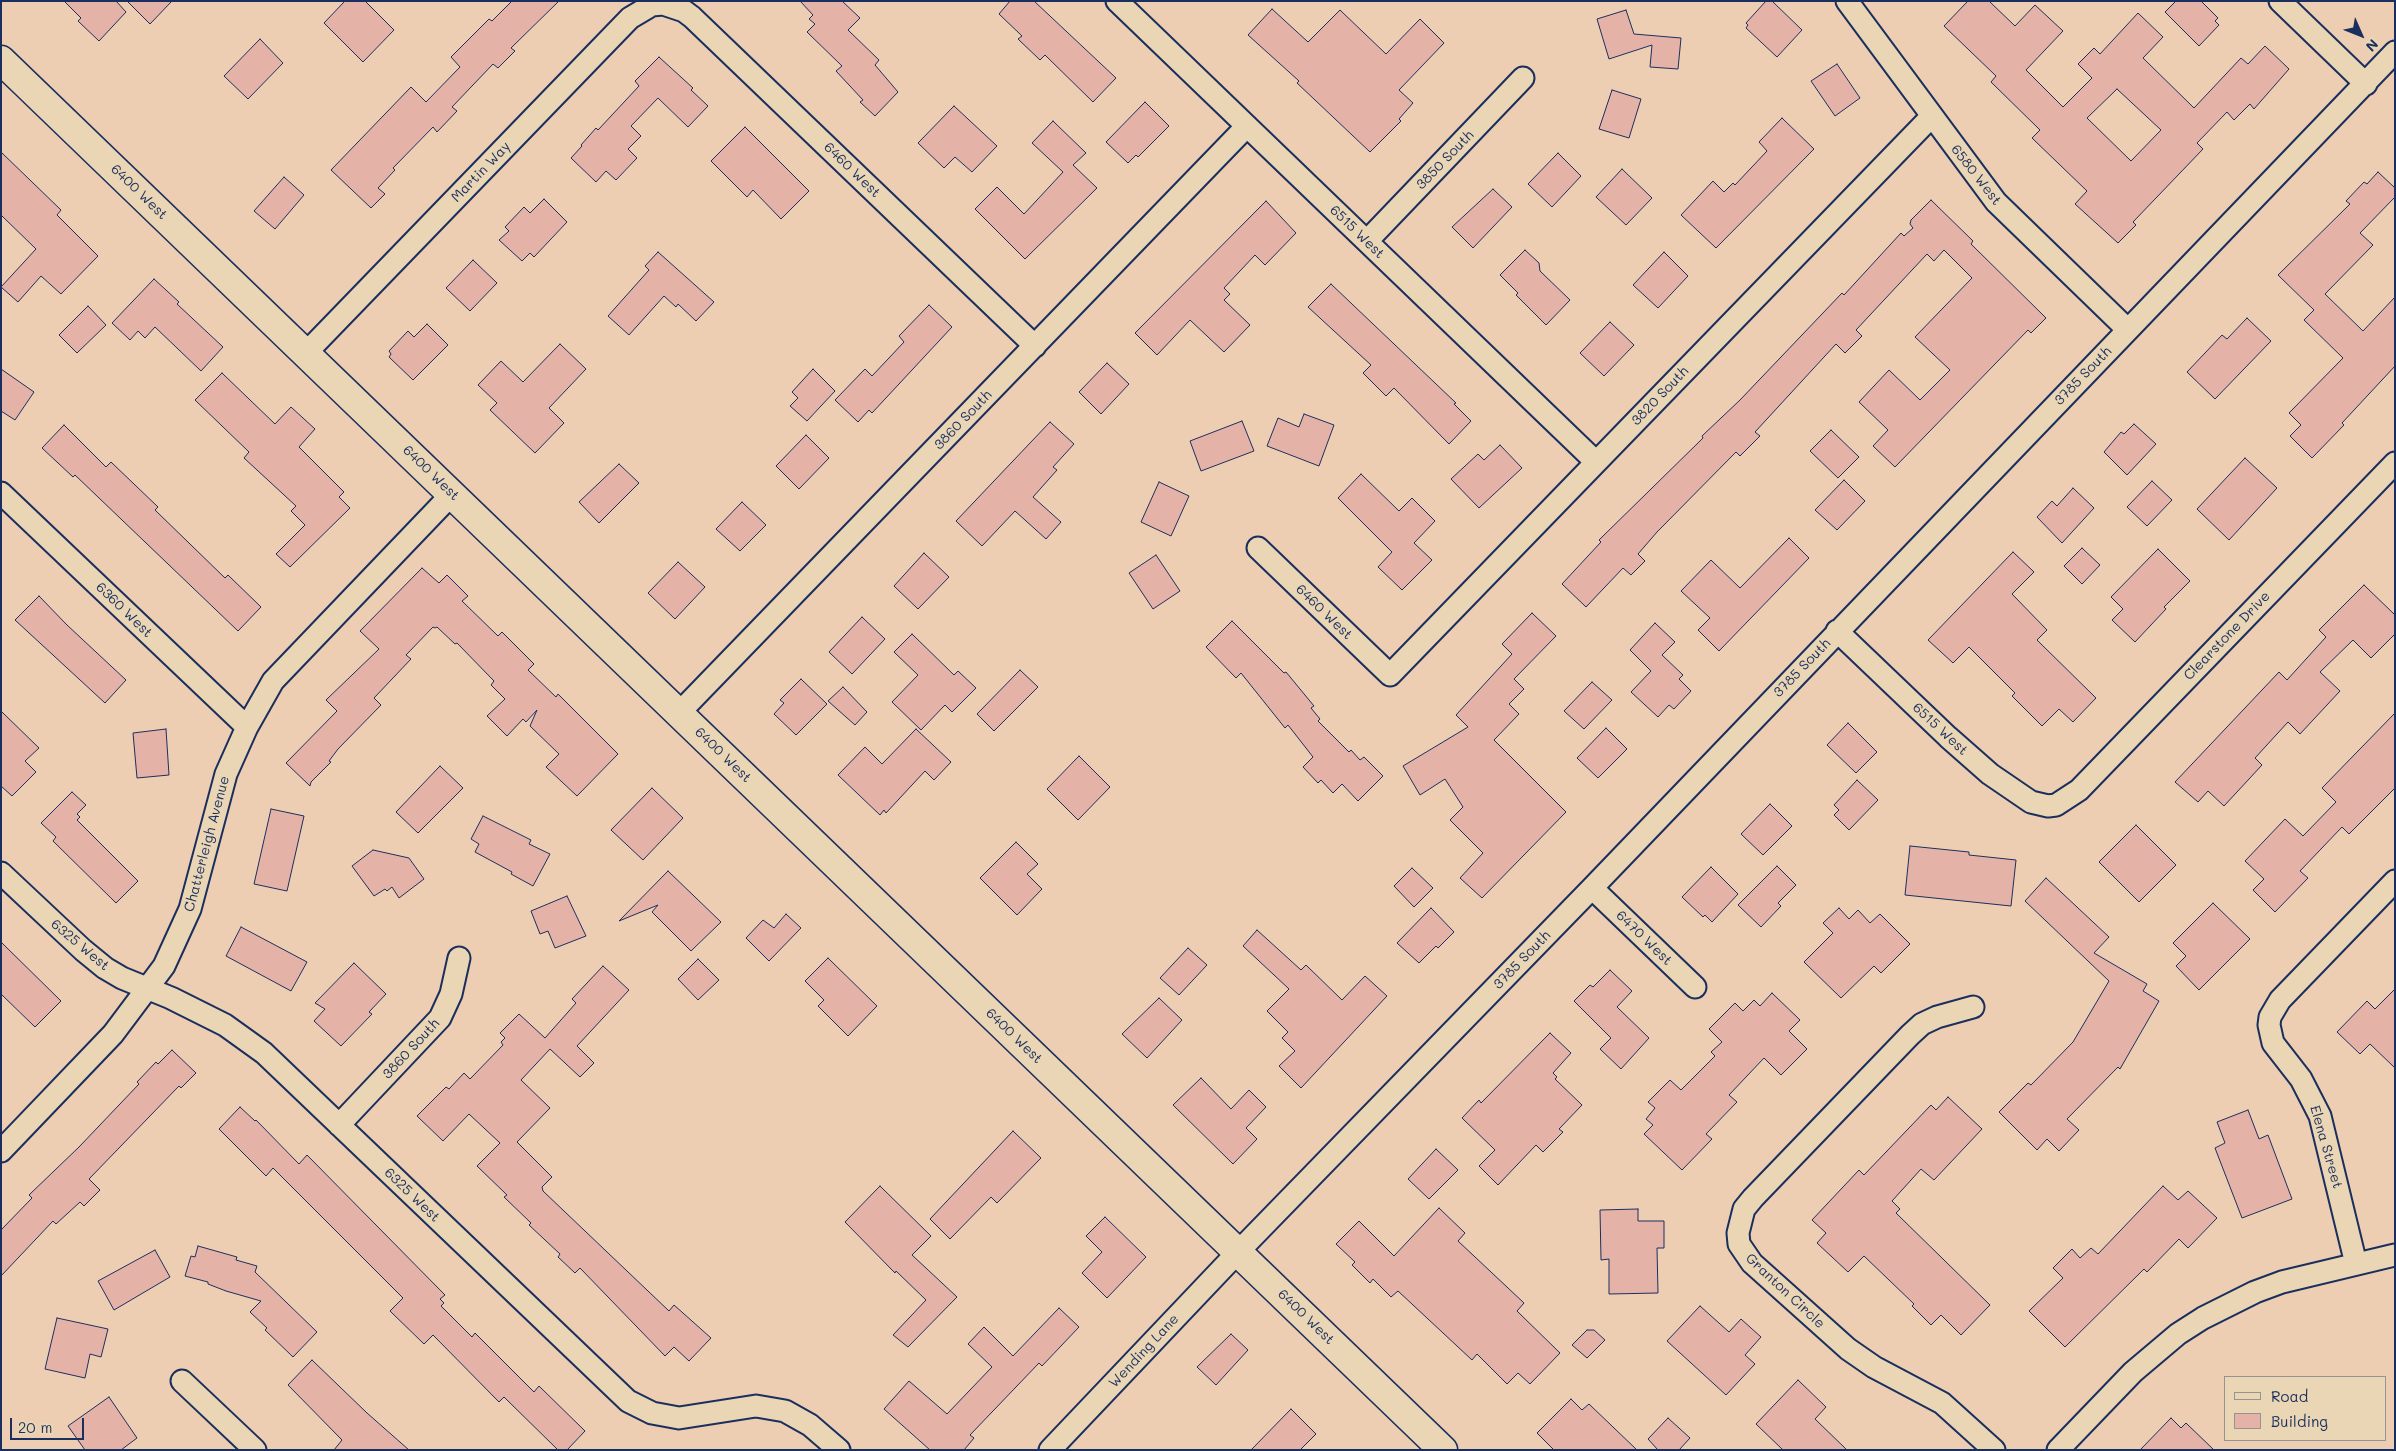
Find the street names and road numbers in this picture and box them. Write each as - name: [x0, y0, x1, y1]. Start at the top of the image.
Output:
- street label: 3850 South: [1413, 127, 1477, 193]
- street label: Martin Way: [448, 138, 514, 206]
- street label: 6460 West: [820, 139, 884, 201]
- street label: 6580 West: [1947, 141, 2005, 209]
- street label: 6400 West: [107, 161, 171, 223]
- street label: 6515 West: [1326, 202, 1388, 262]
- street label: 3785 South: [2051, 343, 2115, 409]
- street label: 3820 South: [1628, 363, 1692, 429]
- street label: 3860 South: [931, 387, 995, 453]
- street label: 6400 West: [399, 442, 463, 504]
- street label: 6360 West: [92, 579, 156, 641]
- street label: 6460 West: [1292, 581, 1356, 643]
- street label: Clearstone Drive: [2180, 588, 2274, 684]
- street label: 3785 South: [1770, 635, 1834, 701]
- street label: 6515 West: [1909, 699, 1971, 759]
- street label: 6400 West: [691, 724, 755, 786]
- street label: Chatterleigh Avenue: [181, 774, 233, 914]
- street label: 6470 West: [1612, 907, 1676, 969]
- street label: 6325 West: [47, 916, 113, 974]
- street label: 3785 South: [1490, 927, 1554, 993]
- street label: 6400 West: [982, 1005, 1046, 1067]
- street label: 3860 South: [379, 1015, 443, 1083]
- street label: Elena Street: [2306, 1103, 2346, 1191]
- street label: 6325 West: [381, 1164, 443, 1226]
- street label: Granton Circle: [1742, 1250, 1828, 1332]
- street label: 6400 West: [1274, 1286, 1338, 1348]
- street label: Wending Lane: [1106, 1311, 1182, 1391]

